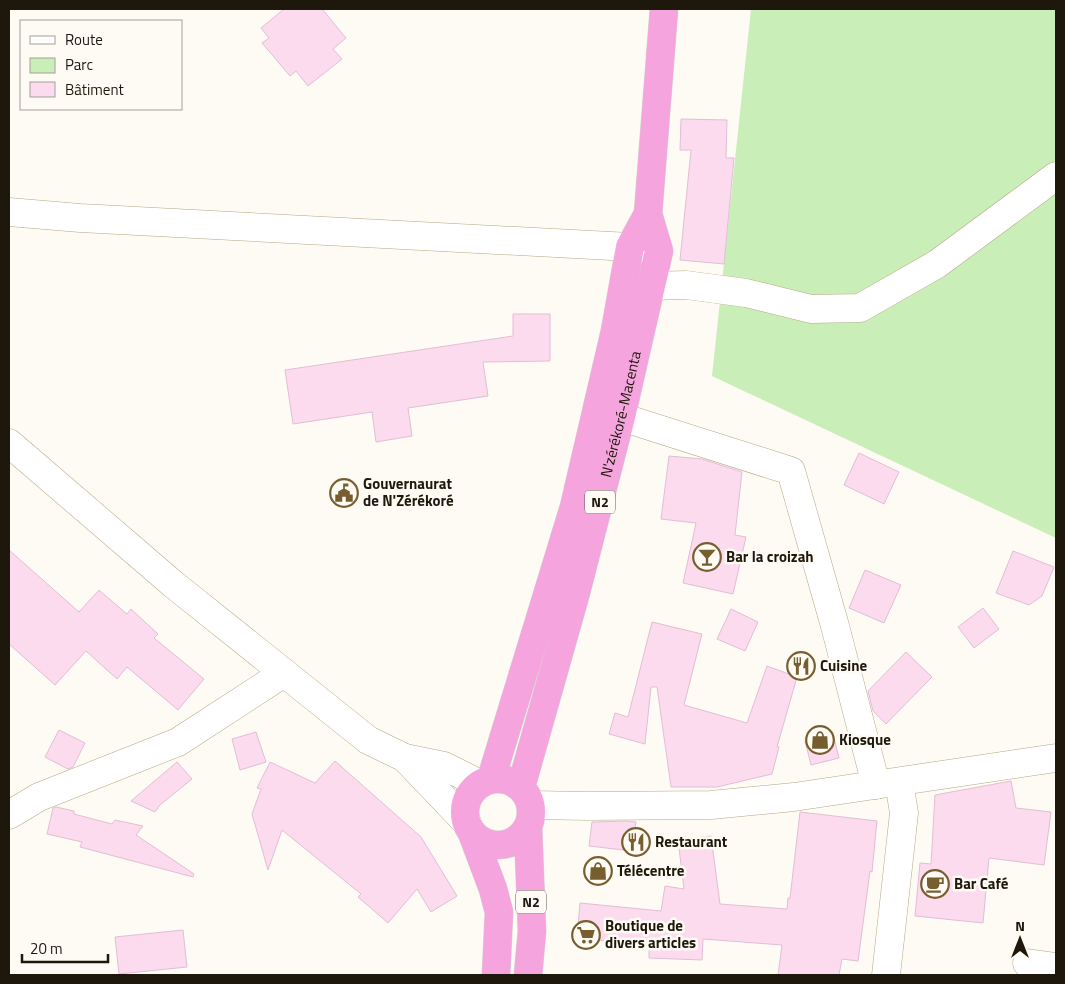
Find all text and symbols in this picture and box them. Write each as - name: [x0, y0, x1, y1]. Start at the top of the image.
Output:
- legend: [20, 20, 182, 110]
- text: Route: [65, 28, 103, 51]
- text: Parc: [65, 53, 93, 76]
- text: Bâtiment: [65, 78, 124, 101]
- street label: N'zérékoré-Macenta: [594, 348, 647, 480]
- place label: Gouvernaurat de N'Zérékoré: [363, 472, 454, 512]
- public building icon: Gouvernaurat de N'Zérékoré: [329, 478, 359, 508]
- road number: N2: [585, 491, 615, 514]
- bar icon: Bar la croizah: [692, 542, 722, 572]
- place label: Bar la croizah: [726, 545, 814, 568]
- restaurant icon: Cuisine: [786, 651, 816, 681]
- place label: Cuisine: [820, 654, 867, 677]
- shop icon: Kiosque: [805, 725, 835, 755]
- place label: Kiosque: [839, 728, 891, 751]
- restaurant icon: Restaurant: [621, 827, 651, 857]
- place label: Restaurant: [655, 830, 728, 853]
- shop icon: Télécentre: [583, 856, 613, 886]
- place label: Télécentre: [617, 859, 685, 882]
- cafe icon: Bar Café: [920, 869, 950, 899]
- place label: Bar Café: [954, 872, 1009, 895]
- road number: N2: [516, 890, 546, 914]
- place label: Boutique de divers articles: [605, 914, 696, 954]
- north arrow: [995, 914, 1045, 964]
- text: N: [1015, 915, 1025, 936]
- supermarket icon: Boutique de divers articles: [571, 920, 601, 950]
- scale bar: [22, 932, 109, 964]
- text: 20 m: [30, 937, 63, 960]

